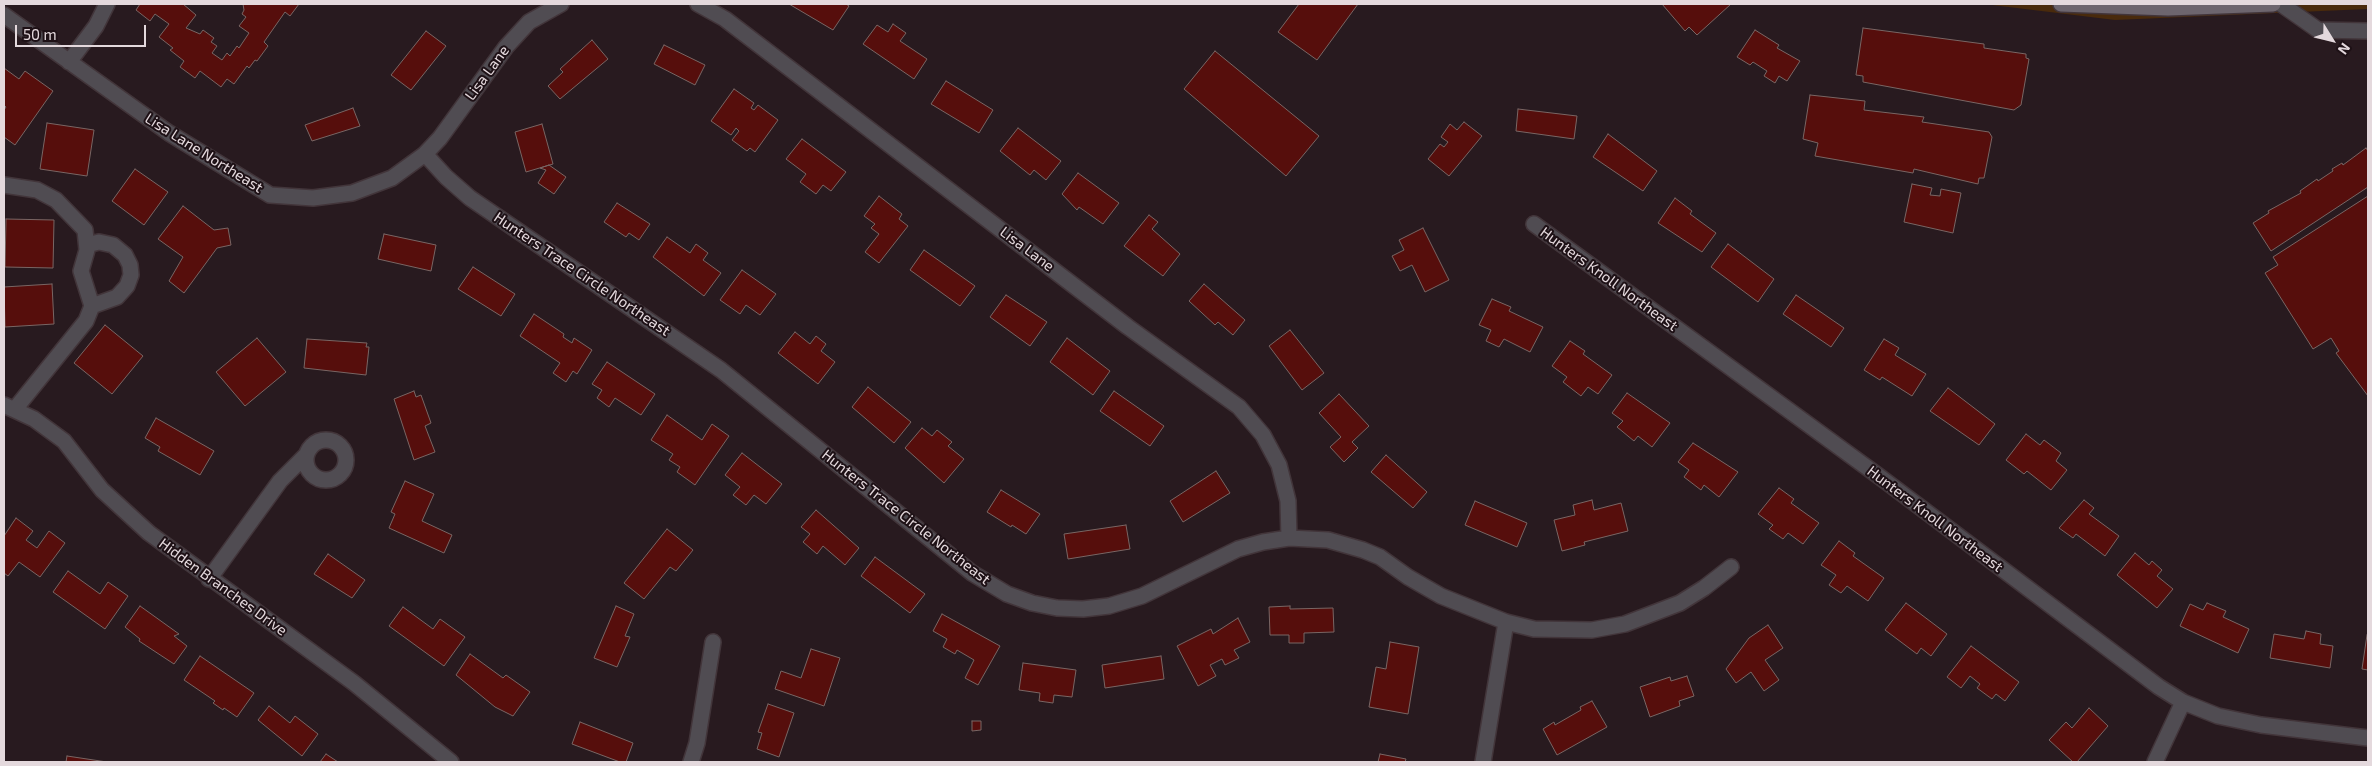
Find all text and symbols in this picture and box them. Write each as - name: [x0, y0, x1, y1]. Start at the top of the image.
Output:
- scale bar: [18, 15, 149, 47]
- north arrow: [2307, 15, 2357, 65]
- text: 50 m: [23, 25, 57, 43]
- text: N: [2335, 40, 2354, 58]
- street label: Lisa Lane: [461, 42, 513, 104]
- street label: Lisa Lane Northeast: [142, 109, 266, 197]
- street label: Hunters Trace Circle Northeast: [490, 208, 674, 340]
- street label: Lisa Lane: [996, 223, 1058, 275]
- street label: Hunters Knoll Northeast: [1537, 223, 1681, 335]
- street label: Hunters Trace Circle Northeast: [818, 446, 994, 588]
- street label: Hunters Knoll Northeast: [1863, 462, 2007, 576]
- street label: Hidden Branches Drive: [155, 534, 291, 640]

